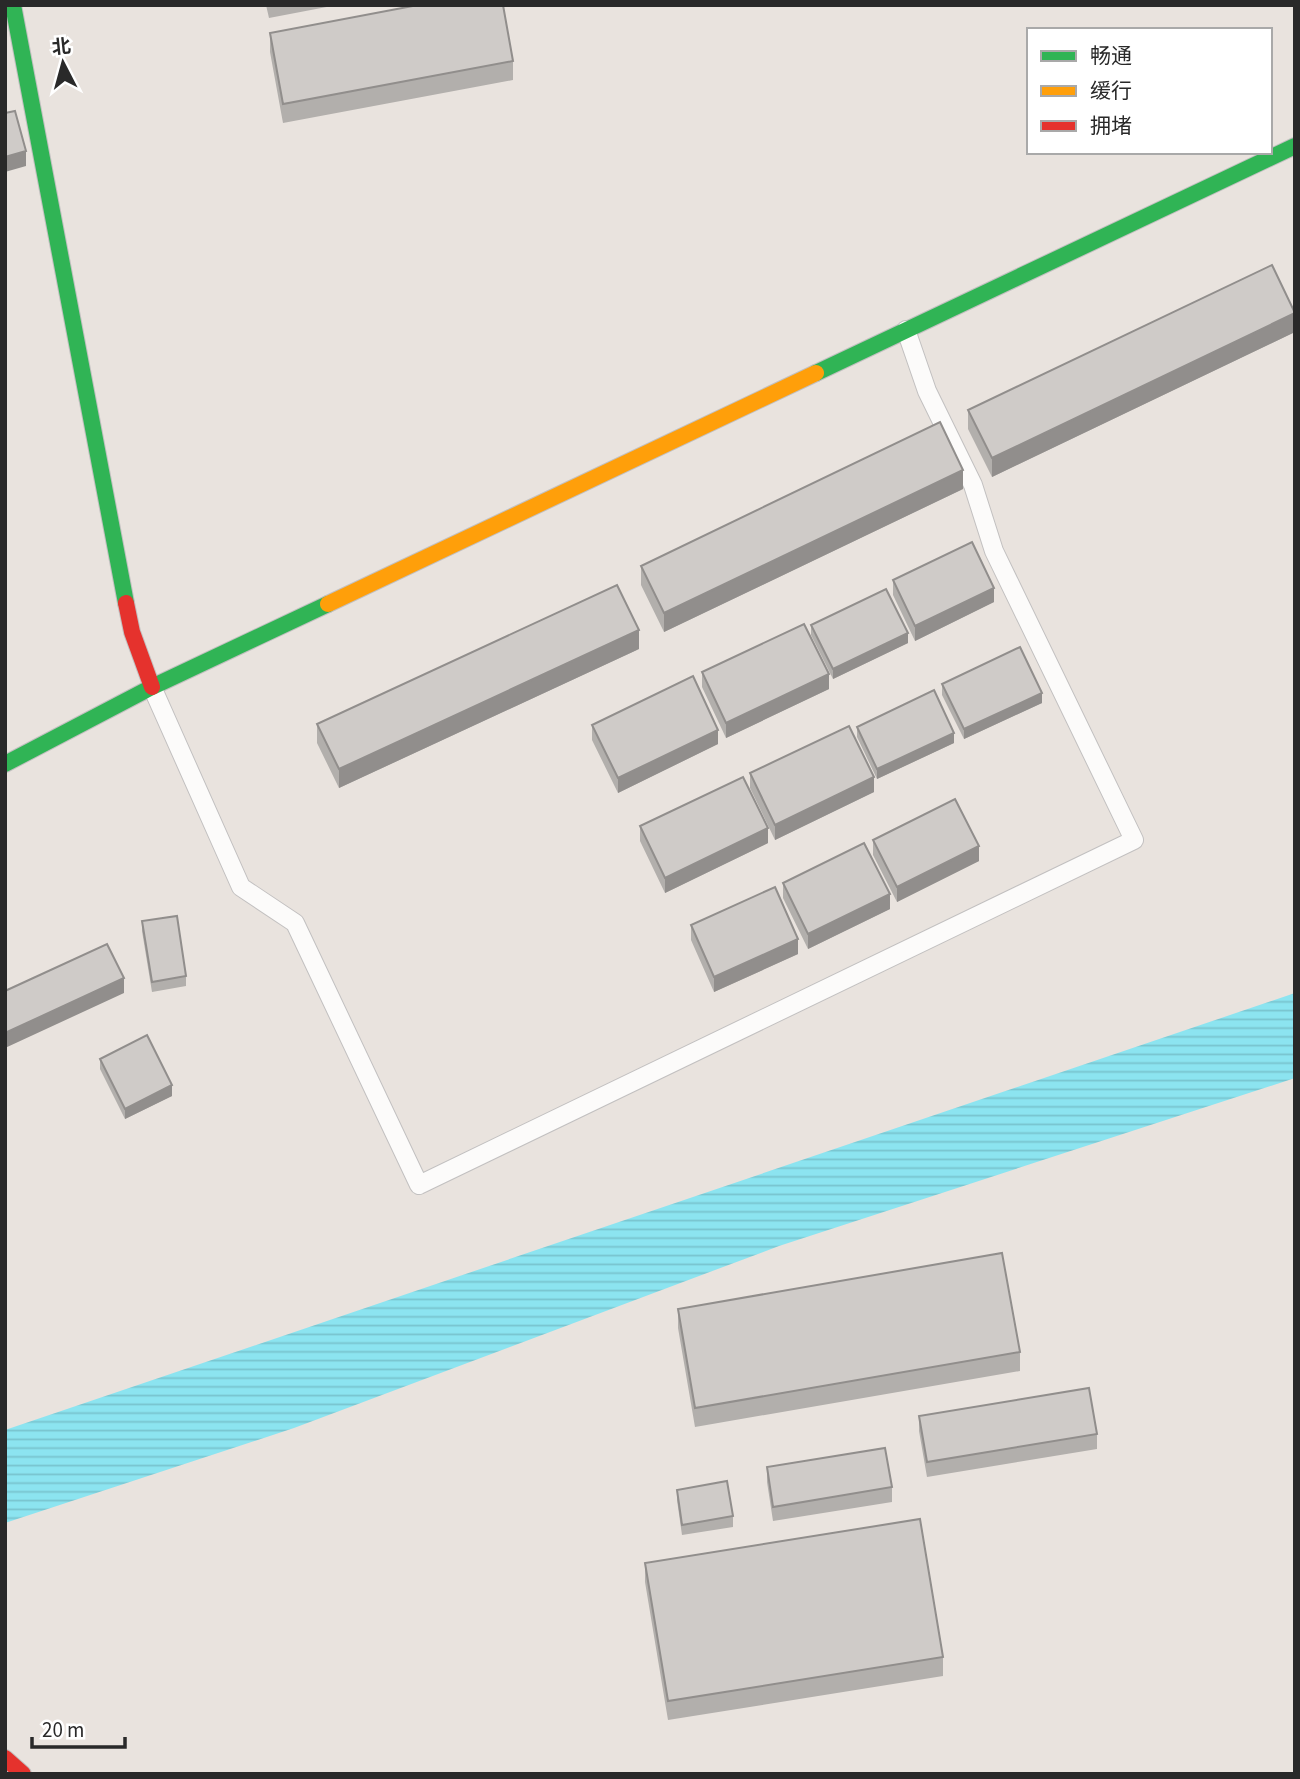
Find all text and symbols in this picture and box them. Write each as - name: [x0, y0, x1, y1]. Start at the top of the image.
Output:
- north arrow: [28, 28, 98, 98]
- legend: [1027, 28, 1272, 154]
- text: 北: [51, 33, 72, 62]
- text: 畅通: [1090, 41, 1132, 71]
- text: 缓行: [1090, 76, 1132, 106]
- text: 拥堵: [1090, 111, 1132, 141]
- scale bar: [32, 1706, 124, 1750]
- text: 20 m: [42, 1715, 84, 1745]

